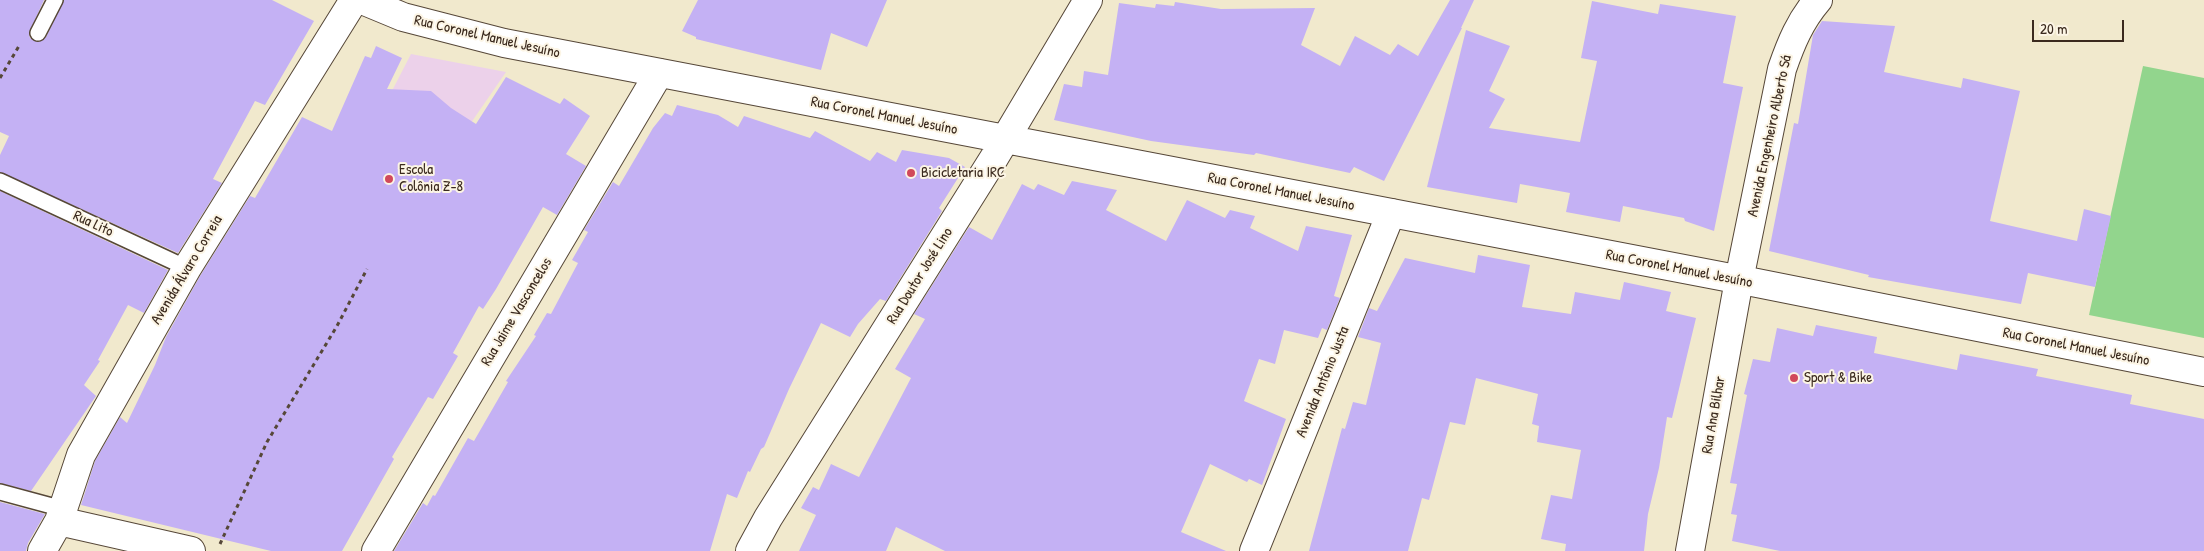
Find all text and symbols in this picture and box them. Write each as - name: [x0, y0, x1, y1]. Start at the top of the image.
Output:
- scale bar: [2034, 10, 2126, 42]
- street label: Rua Coronel Manuel Jesuíno: [412, 11, 562, 63]
- text: 20 m: [2040, 18, 2067, 39]
- street label: Avenida Engenheiro Alberto Sá: [1744, 53, 1796, 219]
- street label: Rua Coronel Manuel Jesuíno: [809, 93, 959, 139]
- place label: Escola Colônia Z-8: [399, 161, 463, 196]
- place label: Bicicletaria IRC: [921, 164, 1005, 182]
- marker: Bicicletaria IRC: [905, 167, 917, 179]
- street label: Rua Coronel Manuel Jesuíno: [1206, 169, 1356, 215]
- marker: Escola Colônia Z-8: [383, 173, 395, 185]
- street label: Rua Lito: [70, 207, 116, 241]
- street label: Avenida Álvaro Correia: [147, 212, 227, 328]
- street label: Rua Doutor José Lino: [883, 224, 957, 328]
- street label: Rua Coronel Manuel Jesuíno: [1604, 246, 1754, 292]
- street label: Rua Jaime Vasconcelos: [478, 255, 556, 369]
- street label: Avenida Antônio Justa: [1293, 324, 1353, 440]
- street label: Rua Coronel Manuel Jesuíno: [2001, 324, 2151, 370]
- place label: Sport & Bike: [1804, 369, 1872, 387]
- marker: Sport & Bike: [1788, 372, 1800, 384]
- street label: Rua Ana Bilhar: [1698, 375, 1730, 455]

